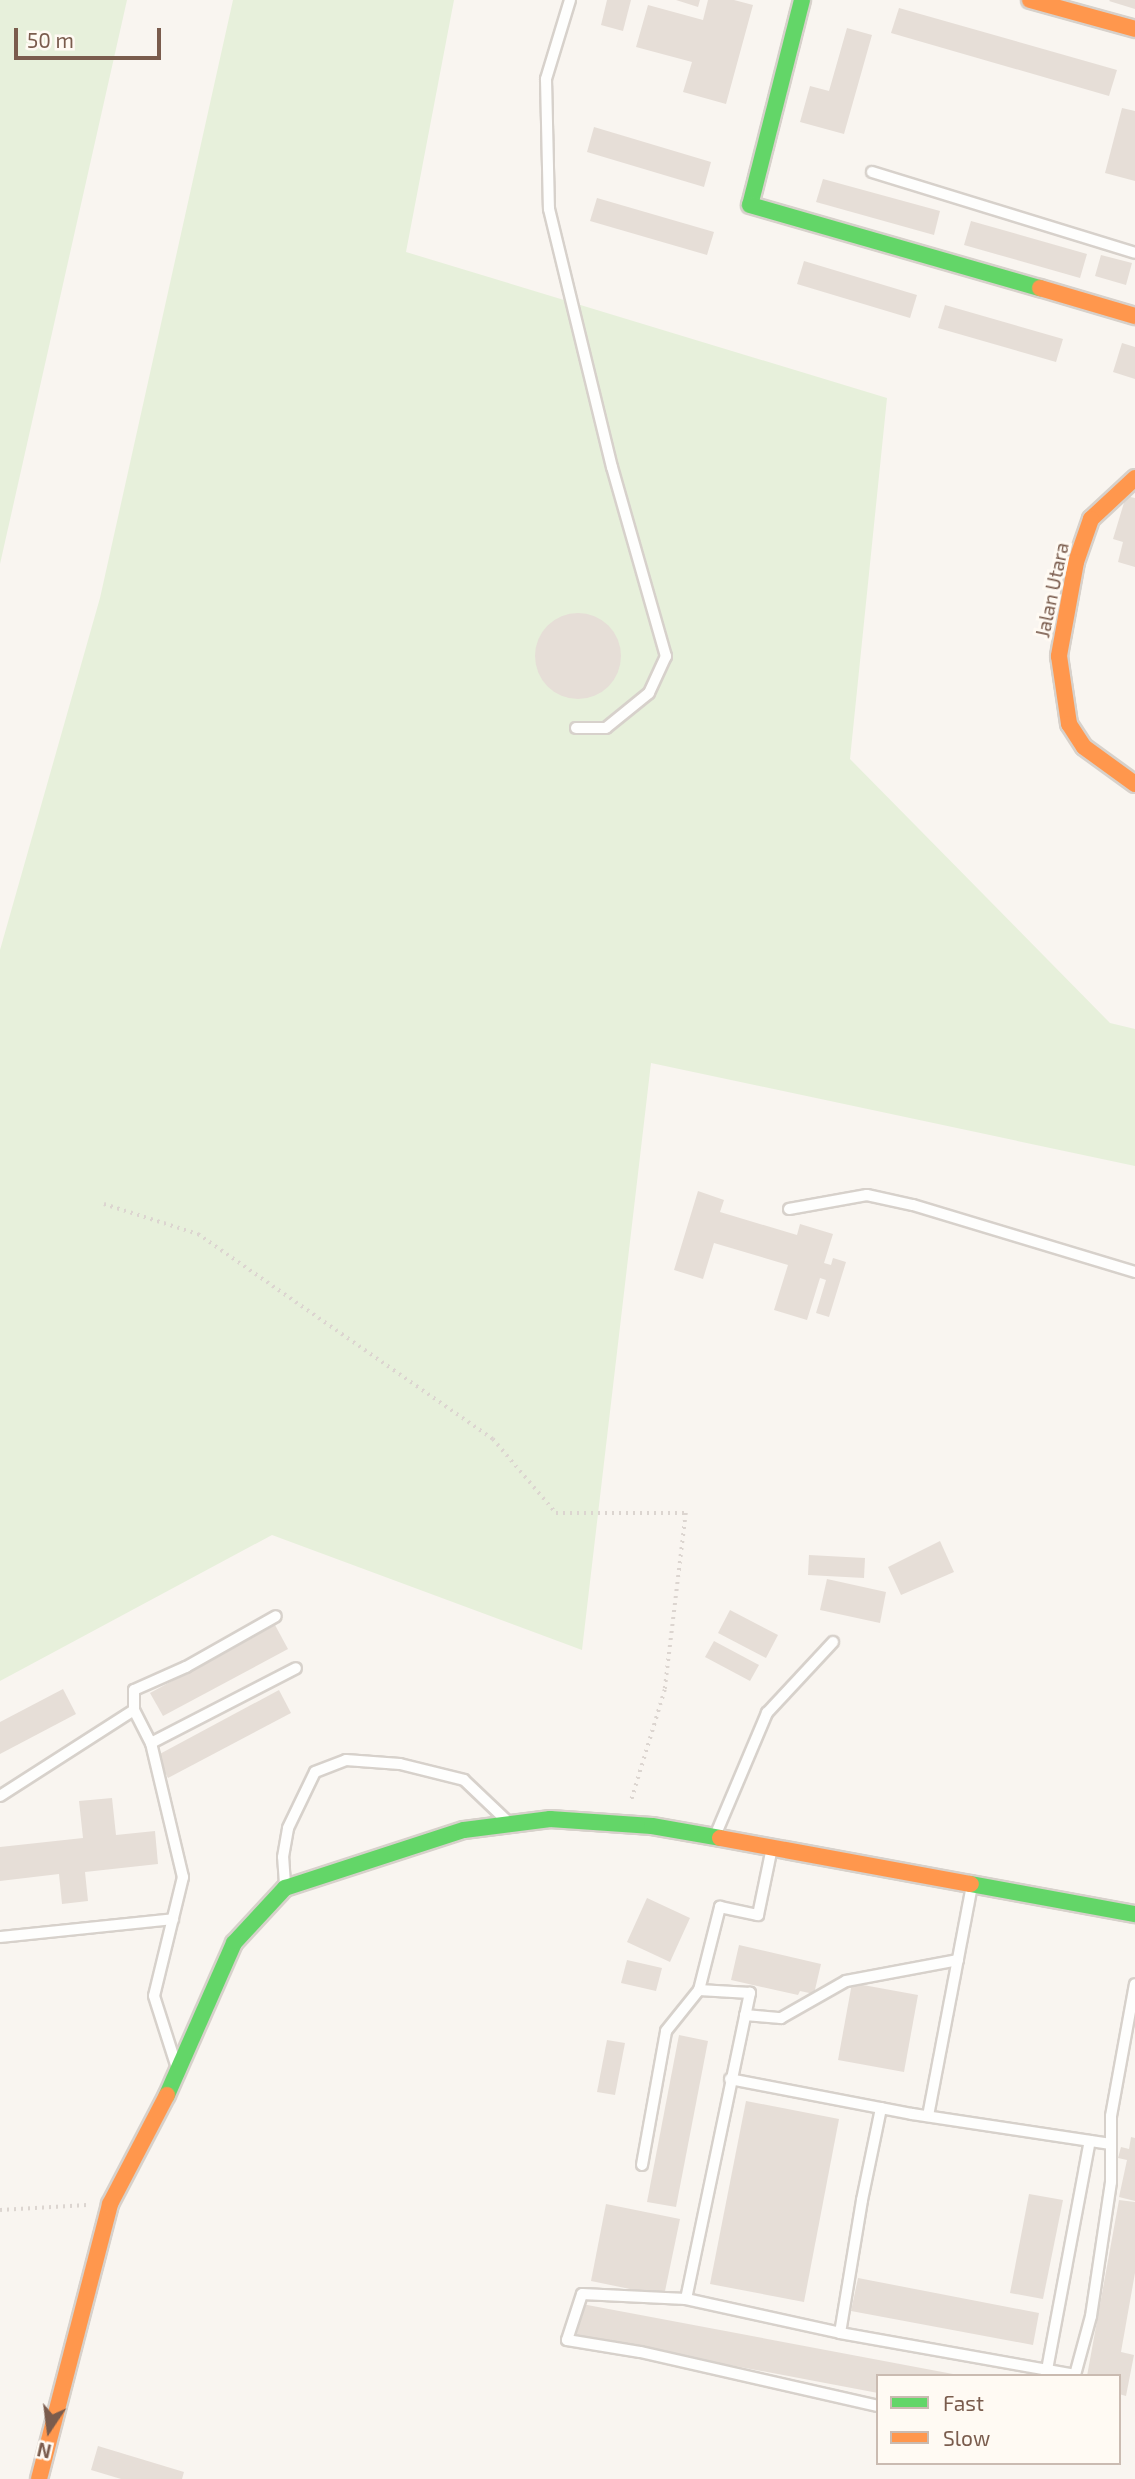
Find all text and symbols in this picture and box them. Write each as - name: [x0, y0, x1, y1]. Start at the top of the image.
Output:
- scale bar: [18, 14, 164, 58]
- text: 50 m: [27, 27, 74, 52]
- street label: Jalan Utara: [1031, 540, 1073, 640]
- legend: [876, 2374, 1121, 2465]
- text: Fast: [943, 2390, 984, 2415]
- north arrow: [14, 2395, 84, 2465]
- text: Slow: [943, 2425, 990, 2450]
- text: N: [35, 2438, 53, 2464]

